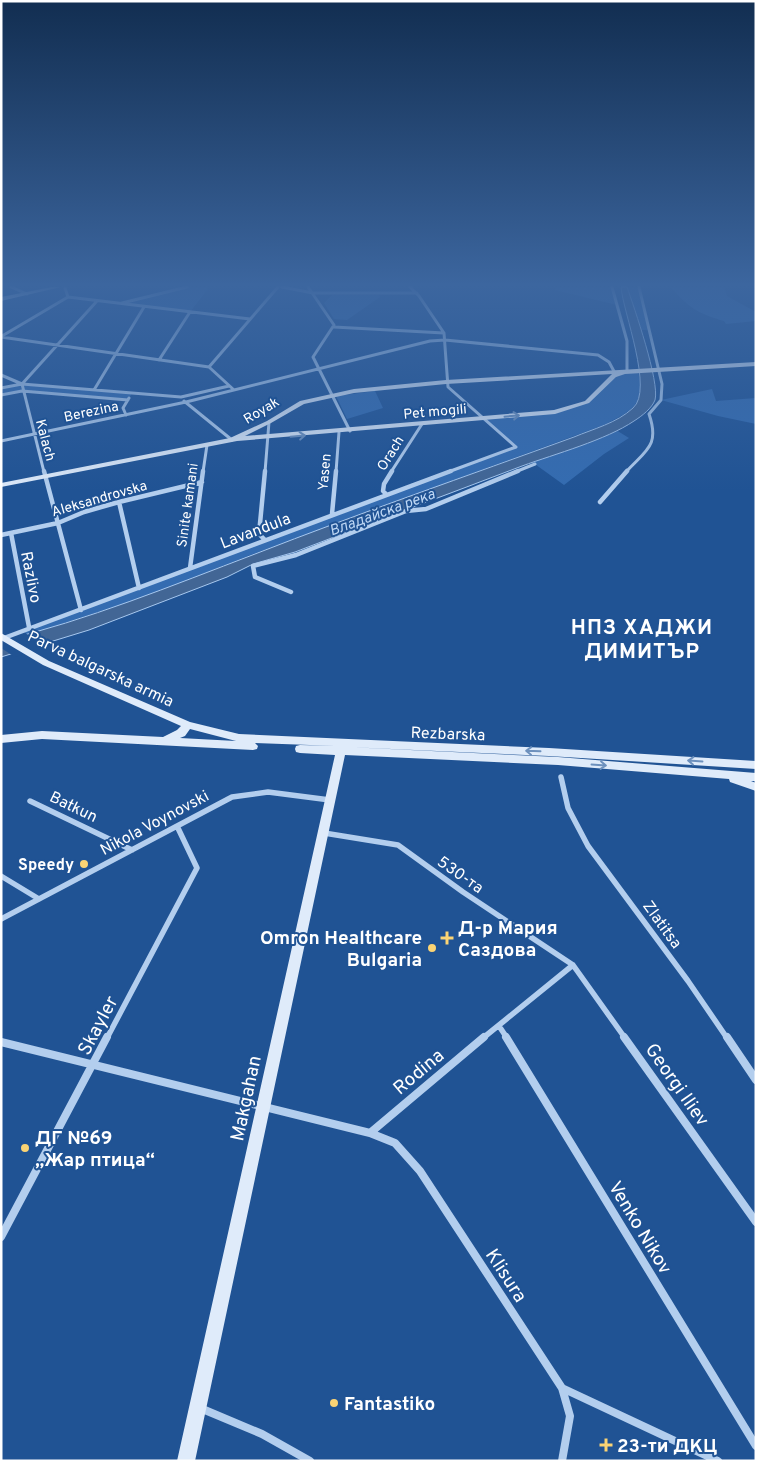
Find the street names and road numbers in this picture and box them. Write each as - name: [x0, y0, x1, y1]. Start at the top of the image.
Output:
- street label: Royak: [241, 394, 283, 429]
- street label: Berezina: [62, 398, 120, 427]
- street label: Pet mogili: [403, 401, 468, 424]
- street label: Kalach: [31, 418, 58, 463]
- street label: Orach: [374, 433, 409, 474]
- street label: Yasen: [315, 453, 336, 491]
- street label: Sinite kamani: [174, 462, 203, 548]
- street label: Aleksandrovska: [50, 478, 149, 521]
- street label: Lavandula: [218, 509, 294, 554]
- street label: Razlivo: [15, 550, 45, 605]
- street label: Parva balgarska armia: [24, 627, 176, 712]
- street label: Rezbarska: [410, 724, 486, 746]
- street label: Nikola Voynovski: [97, 787, 213, 861]
- street label: Batkun: [46, 788, 100, 828]
- street label: 530-та: [433, 853, 487, 899]
- street label: Zlatitsa: [637, 897, 685, 953]
- street label: Skayler: [73, 992, 125, 1060]
- street label: Georgi Iliev: [639, 1039, 714, 1131]
- street label: Rodina: [389, 1044, 450, 1101]
- street label: Makgahan: [226, 1053, 268, 1143]
- street label: Venko Nikov: [602, 1177, 677, 1279]
- street label: Klisura: [479, 1245, 531, 1307]

